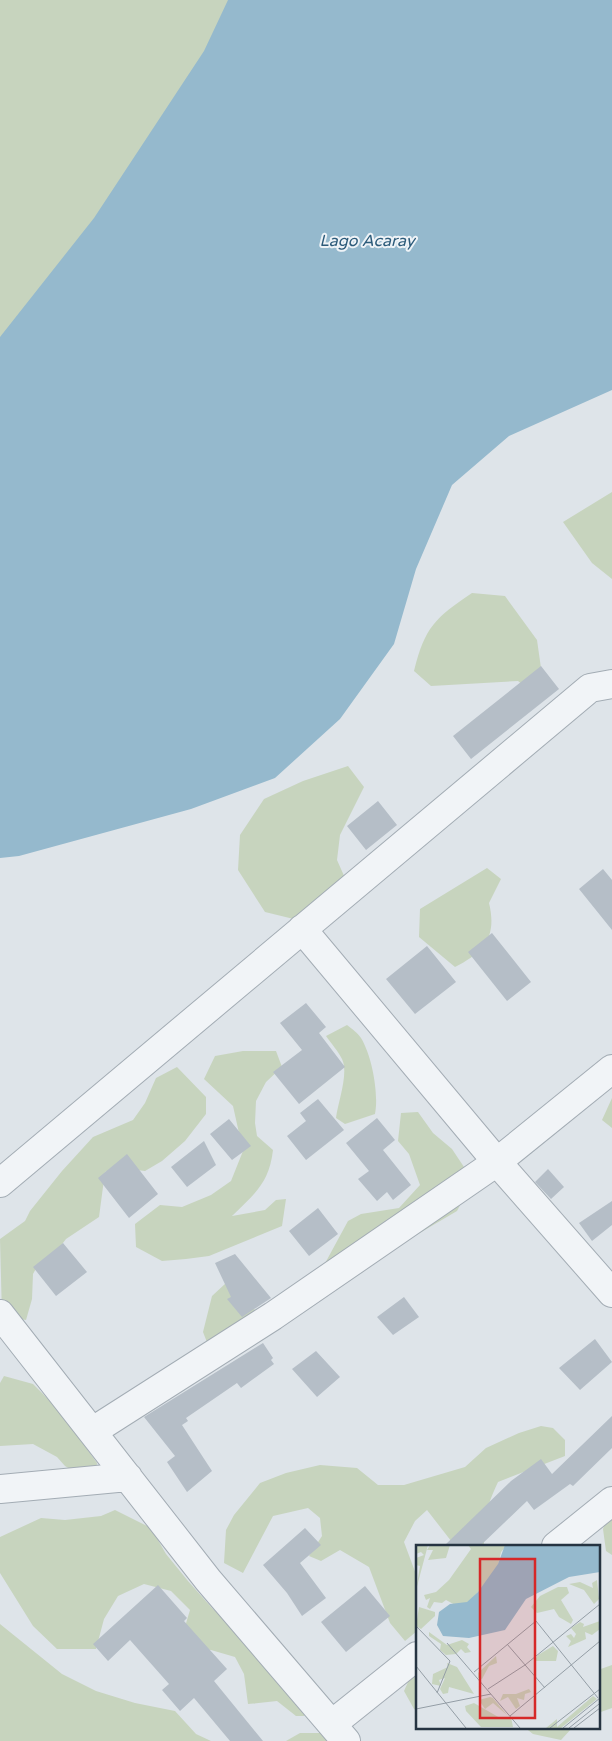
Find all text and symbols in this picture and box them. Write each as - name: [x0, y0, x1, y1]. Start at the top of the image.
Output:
- water label: Lago Acaray: [319, 231, 417, 251]
- inset map: [416, 1545, 600, 1728]

